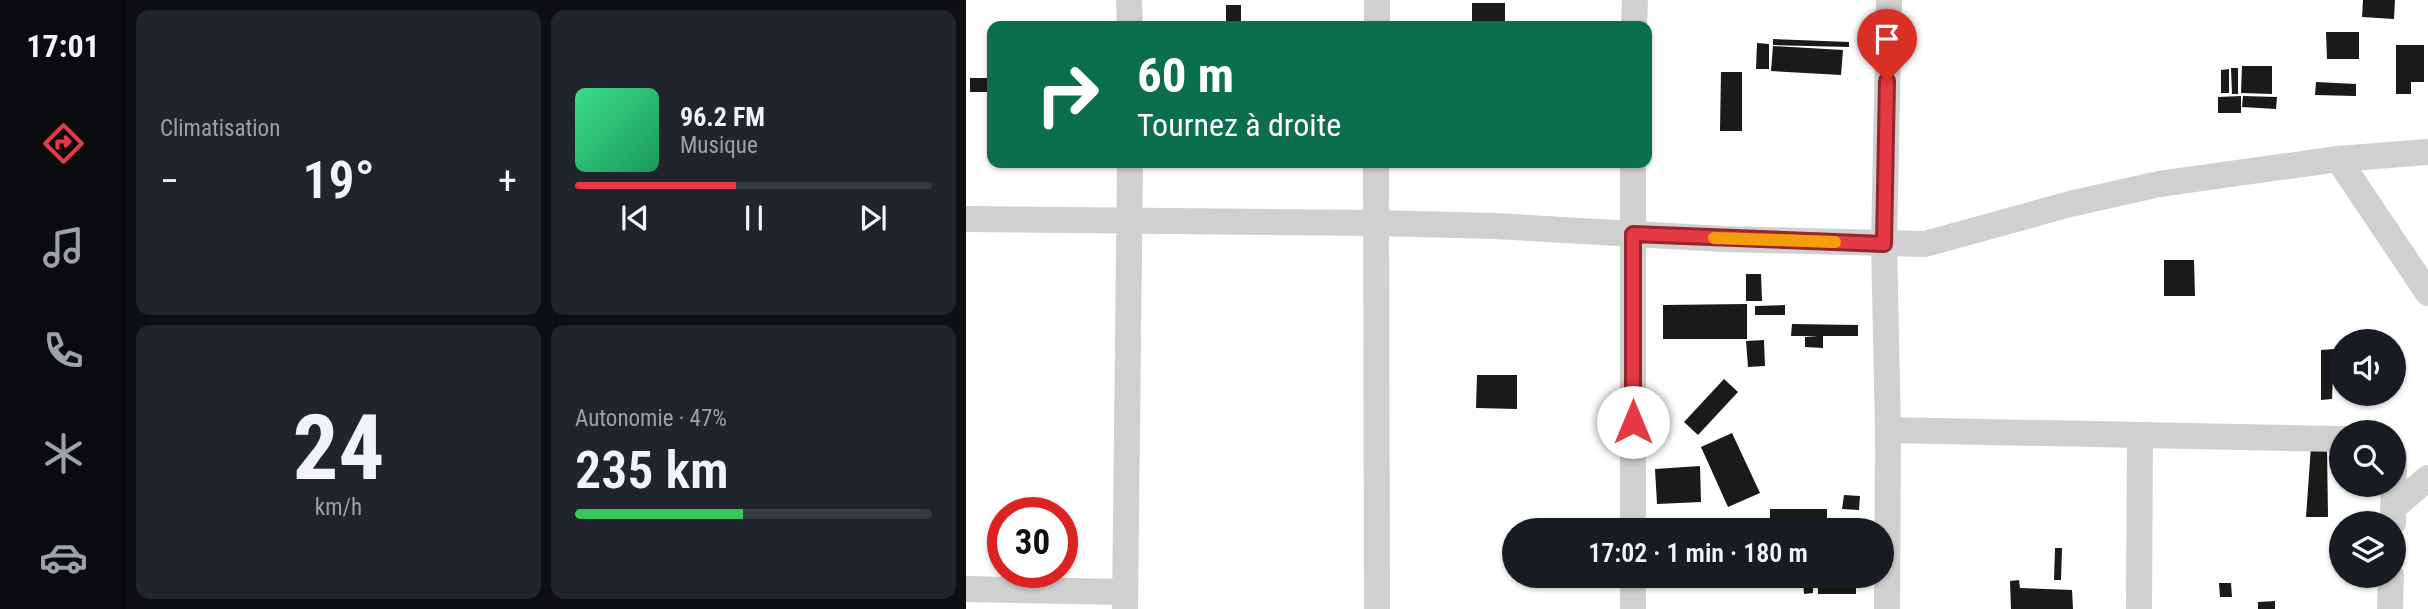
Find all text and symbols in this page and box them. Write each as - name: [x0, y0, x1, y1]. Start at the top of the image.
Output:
- pin: [1857, 9, 1917, 81]
- icon: arrive: [1868, 20, 1906, 58]
- text: 17:01: [26, 27, 100, 65]
- text: 60 m: [1137, 47, 1234, 104]
- icon: right: [1022, 49, 1113, 140]
- text: 96.2 FM: [680, 102, 765, 132]
- text: Tournez à droite: [1137, 106, 1341, 144]
- text: Climatisation: [160, 115, 280, 142]
- icon: directions: [39, 119, 88, 168]
- text: Musique: [680, 132, 758, 159]
- text: 19°: [302, 150, 375, 211]
- text: −: [160, 159, 179, 203]
- text: +: [498, 159, 517, 203]
- icon: previous: [616, 199, 654, 237]
- icon: pause: [735, 199, 773, 237]
- icon: next: [854, 199, 892, 237]
- icon: music: [39, 223, 88, 272]
- icon: phone: [39, 326, 88, 375]
- map controls: [2329, 329, 2406, 588]
- button: sound: [2329, 329, 2406, 406]
- position arrow: [1596, 385, 1670, 459]
- text: 24: [293, 395, 384, 501]
- text: Autonomie · 47%: [575, 405, 727, 432]
- button: search: [2329, 420, 2406, 497]
- icon: climate: [39, 429, 88, 478]
- text: 235 km: [575, 440, 729, 501]
- text: km/h: [315, 494, 362, 521]
- speed limit sign: 30: [987, 497, 1078, 588]
- button: layers: [2329, 511, 2406, 588]
- icon: car: [39, 533, 88, 582]
- text: 17:02 · 1 min · 180 m: [1588, 538, 1808, 568]

